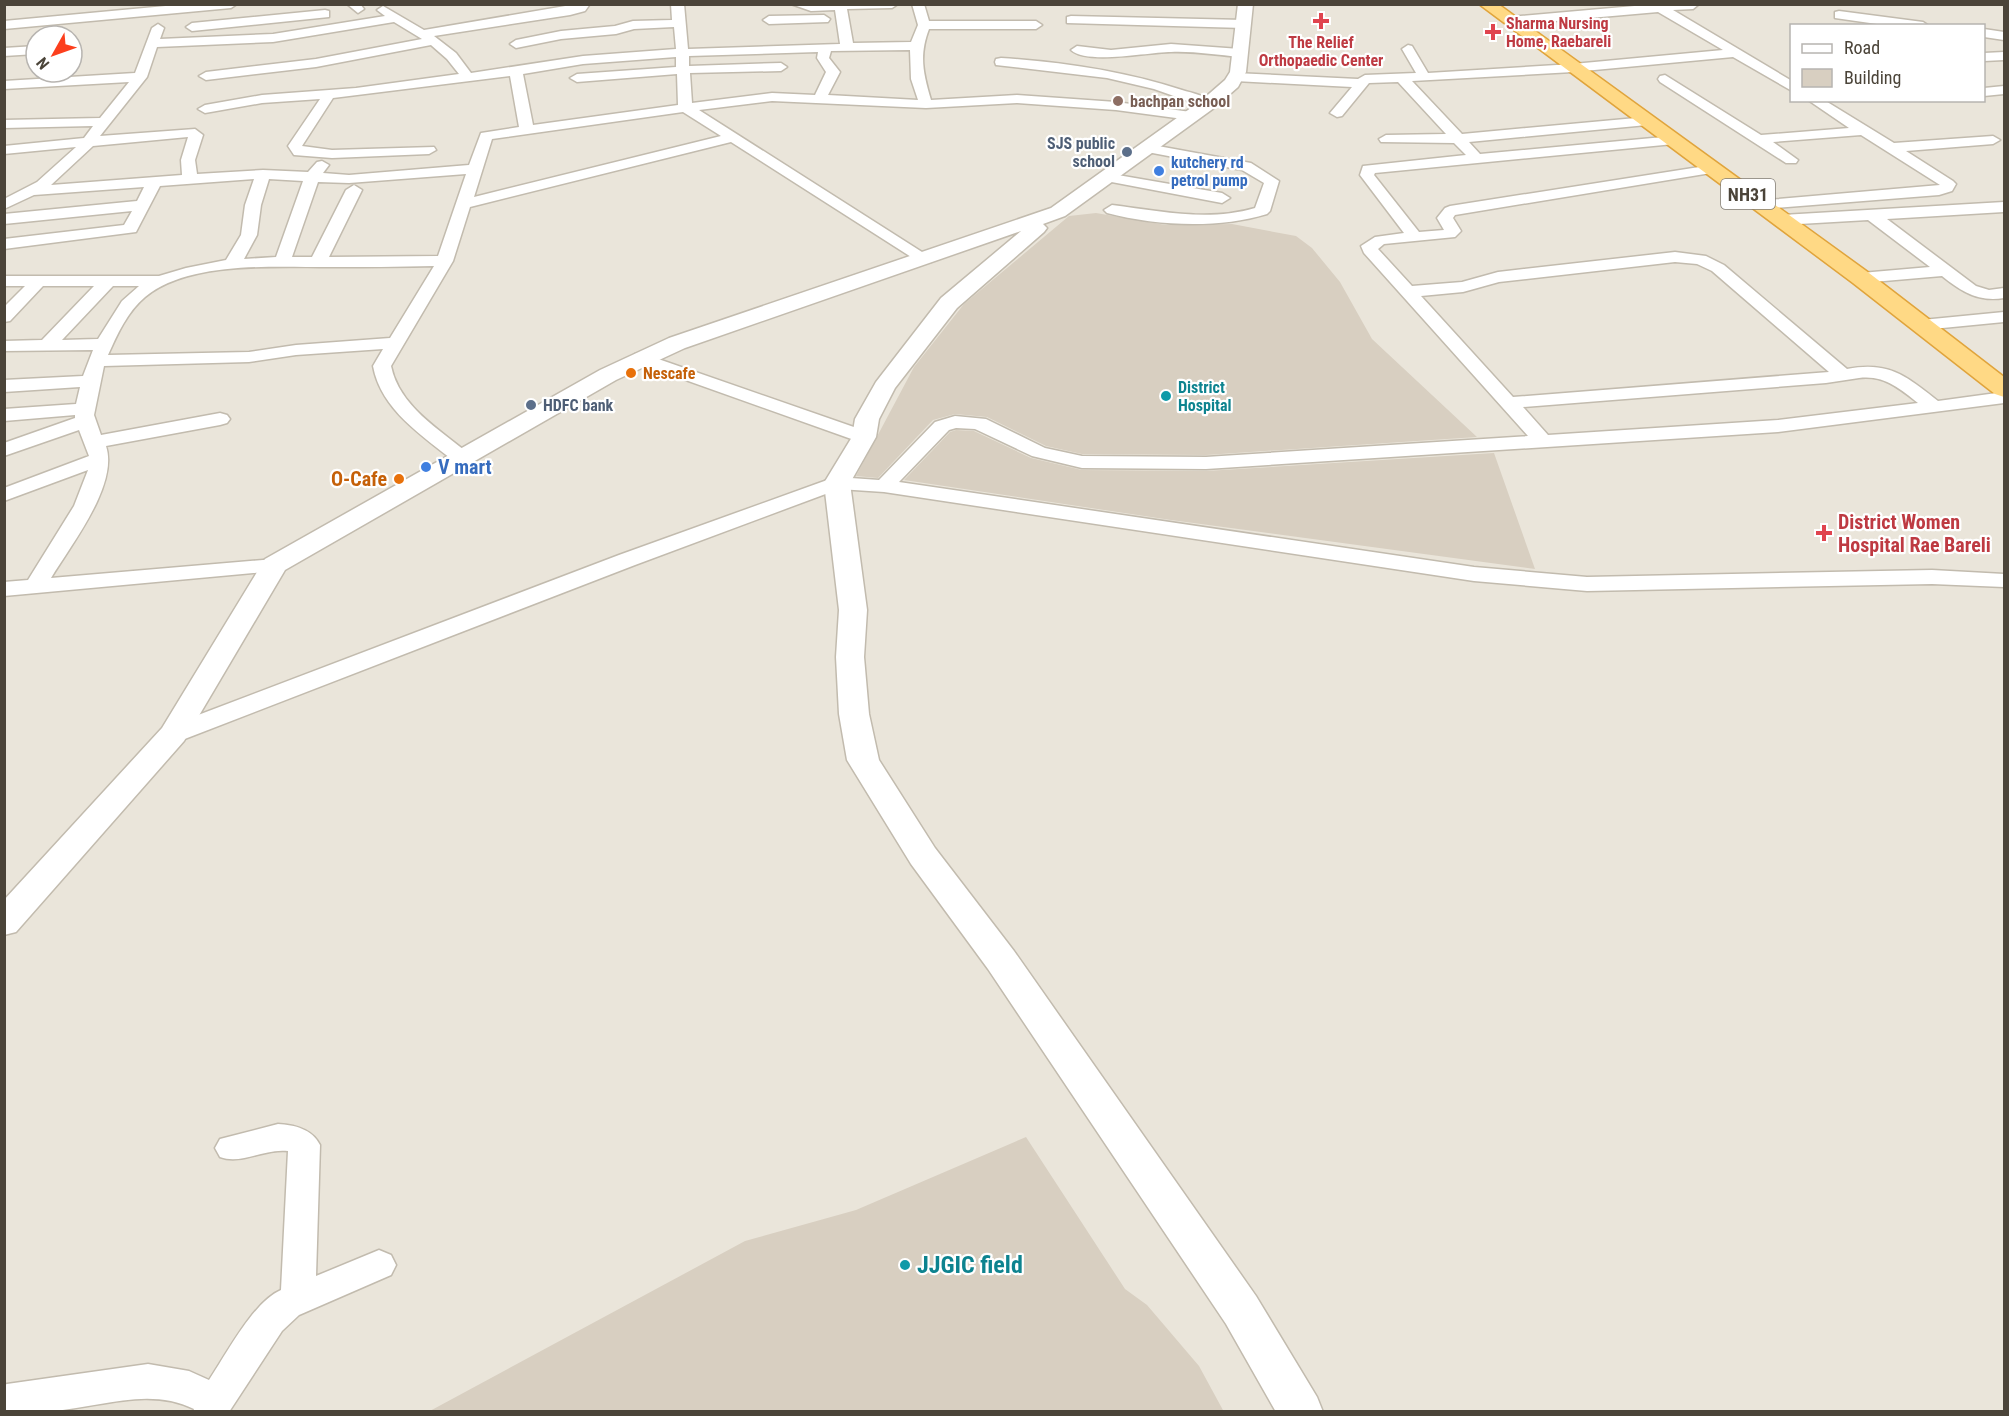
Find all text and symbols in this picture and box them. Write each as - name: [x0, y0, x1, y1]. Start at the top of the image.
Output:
- marker: The Relief Orthopaedic Center: [1312, 12, 1330, 30]
- place label: Sharma Nursing Home, Raebareli: [1506, 14, 1611, 51]
- marker: Sharma Nursing Home, Raebareli: [1484, 23, 1502, 41]
- north arrow: [24, 24, 84, 84]
- legend: [1790, 24, 1985, 102]
- place label: The Relief Orthopaedic Center: [1259, 33, 1383, 70]
- text: Road: [1844, 37, 1880, 58]
- text: N: [32, 53, 53, 73]
- text: Building: [1844, 67, 1901, 88]
- place label: bachpan school: [1130, 92, 1230, 111]
- marker: bachpan school: [1111, 94, 1125, 108]
- place label: SJS public school: [1047, 134, 1115, 171]
- marker: SJS public school: [1120, 145, 1134, 159]
- place label: kutchery rd petrol pump: [1171, 153, 1248, 190]
- marker: kutchery rd petrol pump: [1152, 164, 1166, 178]
- road number: NH31: [1721, 179, 1775, 209]
- place label: Nescafe: [643, 364, 696, 383]
- marker: Nescafe: [624, 366, 638, 380]
- place label: District Hospital: [1178, 378, 1231, 415]
- marker: District Hospital: [1159, 389, 1173, 403]
- place label: HDFC bank: [543, 396, 614, 415]
- marker: HDFC bank: [524, 398, 538, 412]
- place label: V mart: [438, 455, 492, 479]
- marker: V mart: [419, 460, 433, 474]
- place label: O-Cafe: [331, 467, 387, 491]
- marker: O-Cafe: [392, 472, 406, 486]
- place label: District Women Hospital Rae Bareli: [1838, 510, 1991, 557]
- marker: District Women Hospital Rae Bareli: [1815, 524, 1833, 542]
- place label: JJGIC field: [917, 1251, 1023, 1279]
- marker: JJGIC field: [898, 1258, 912, 1272]

